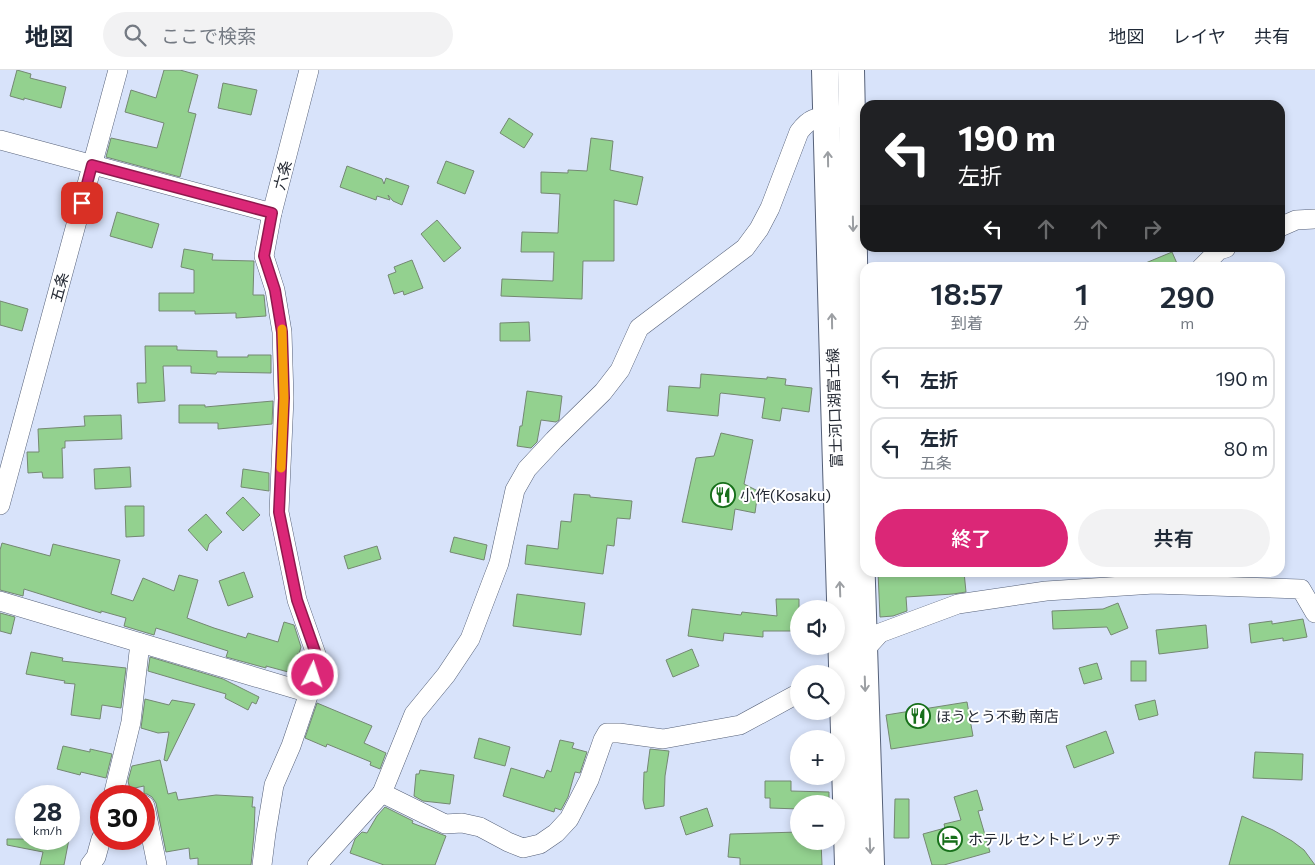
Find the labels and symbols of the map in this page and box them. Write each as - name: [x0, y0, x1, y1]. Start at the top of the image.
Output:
- one-way arrow: [823, 151, 833, 168]
- street label: 六条: [269, 158, 295, 192]
- pin: [61, 182, 103, 224]
- one-way arrow: [848, 215, 858, 231]
- street label: 五条: [46, 270, 72, 304]
- one-way arrow: [827, 314, 836, 330]
- street label: 富士河口湖富士線: [823, 348, 845, 468]
- restaurant icon: 小作(Kosaku): [710, 482, 736, 508]
- place label: 小作(Kosaku): [740, 486, 831, 504]
- one-way arrow: [835, 581, 844, 597]
- position arrow: [286, 648, 338, 700]
- one-way arrow: [860, 675, 869, 691]
- restaurant icon: ほうとう不動 南店: [905, 703, 931, 729]
- place label: ほうとう不動 南店: [936, 707, 1059, 725]
- speed limit sign: 30: [90, 785, 155, 850]
- hotel icon: ホテル セントビレッヂ: [937, 826, 963, 852]
- place label: ホテル セントビレッヂ: [968, 830, 1121, 848]
- one-way arrow: [865, 838, 875, 854]

